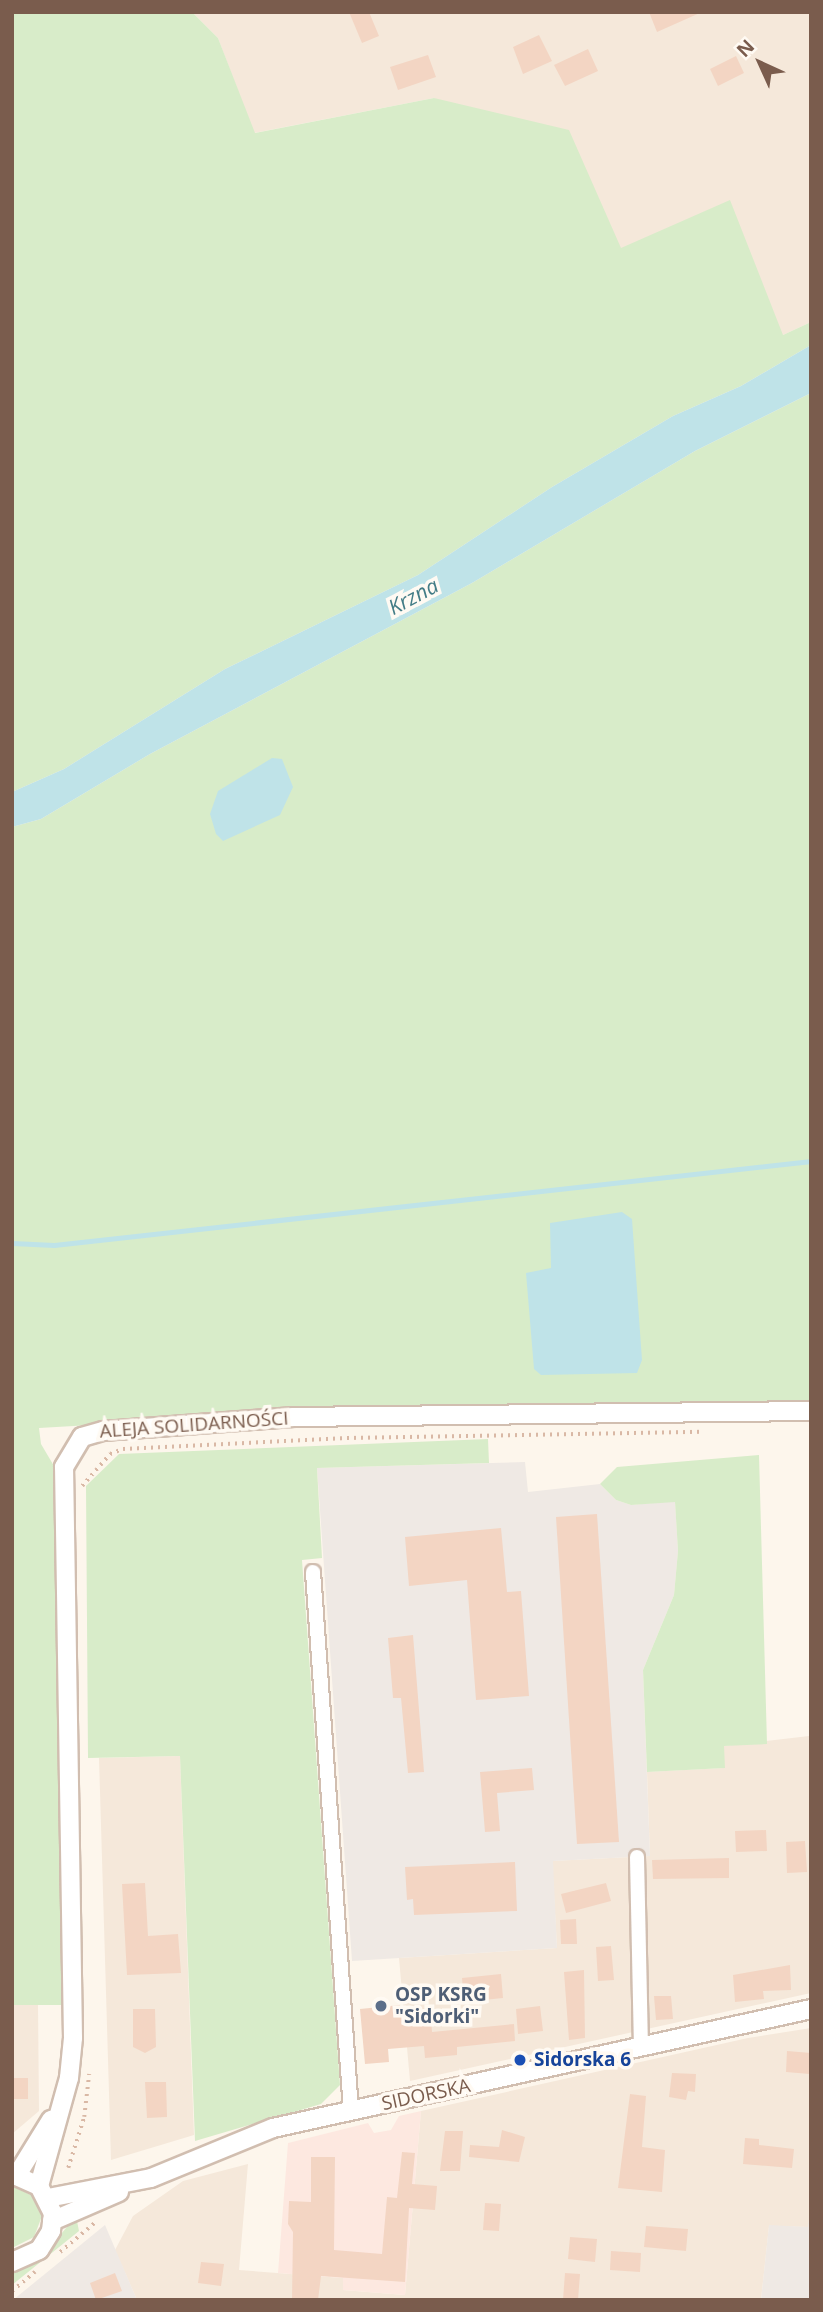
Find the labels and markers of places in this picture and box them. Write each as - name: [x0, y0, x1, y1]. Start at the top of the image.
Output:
- place label: OSP KSRG "Sidorki": [395, 1984, 487, 2028]
- marker: OSP KSRG "Sidorki": [373, 1998, 389, 2014]
- place label: Sidorska 6: [534, 2049, 631, 2071]
- marker: Sidorska 6: [512, 2052, 528, 2068]

